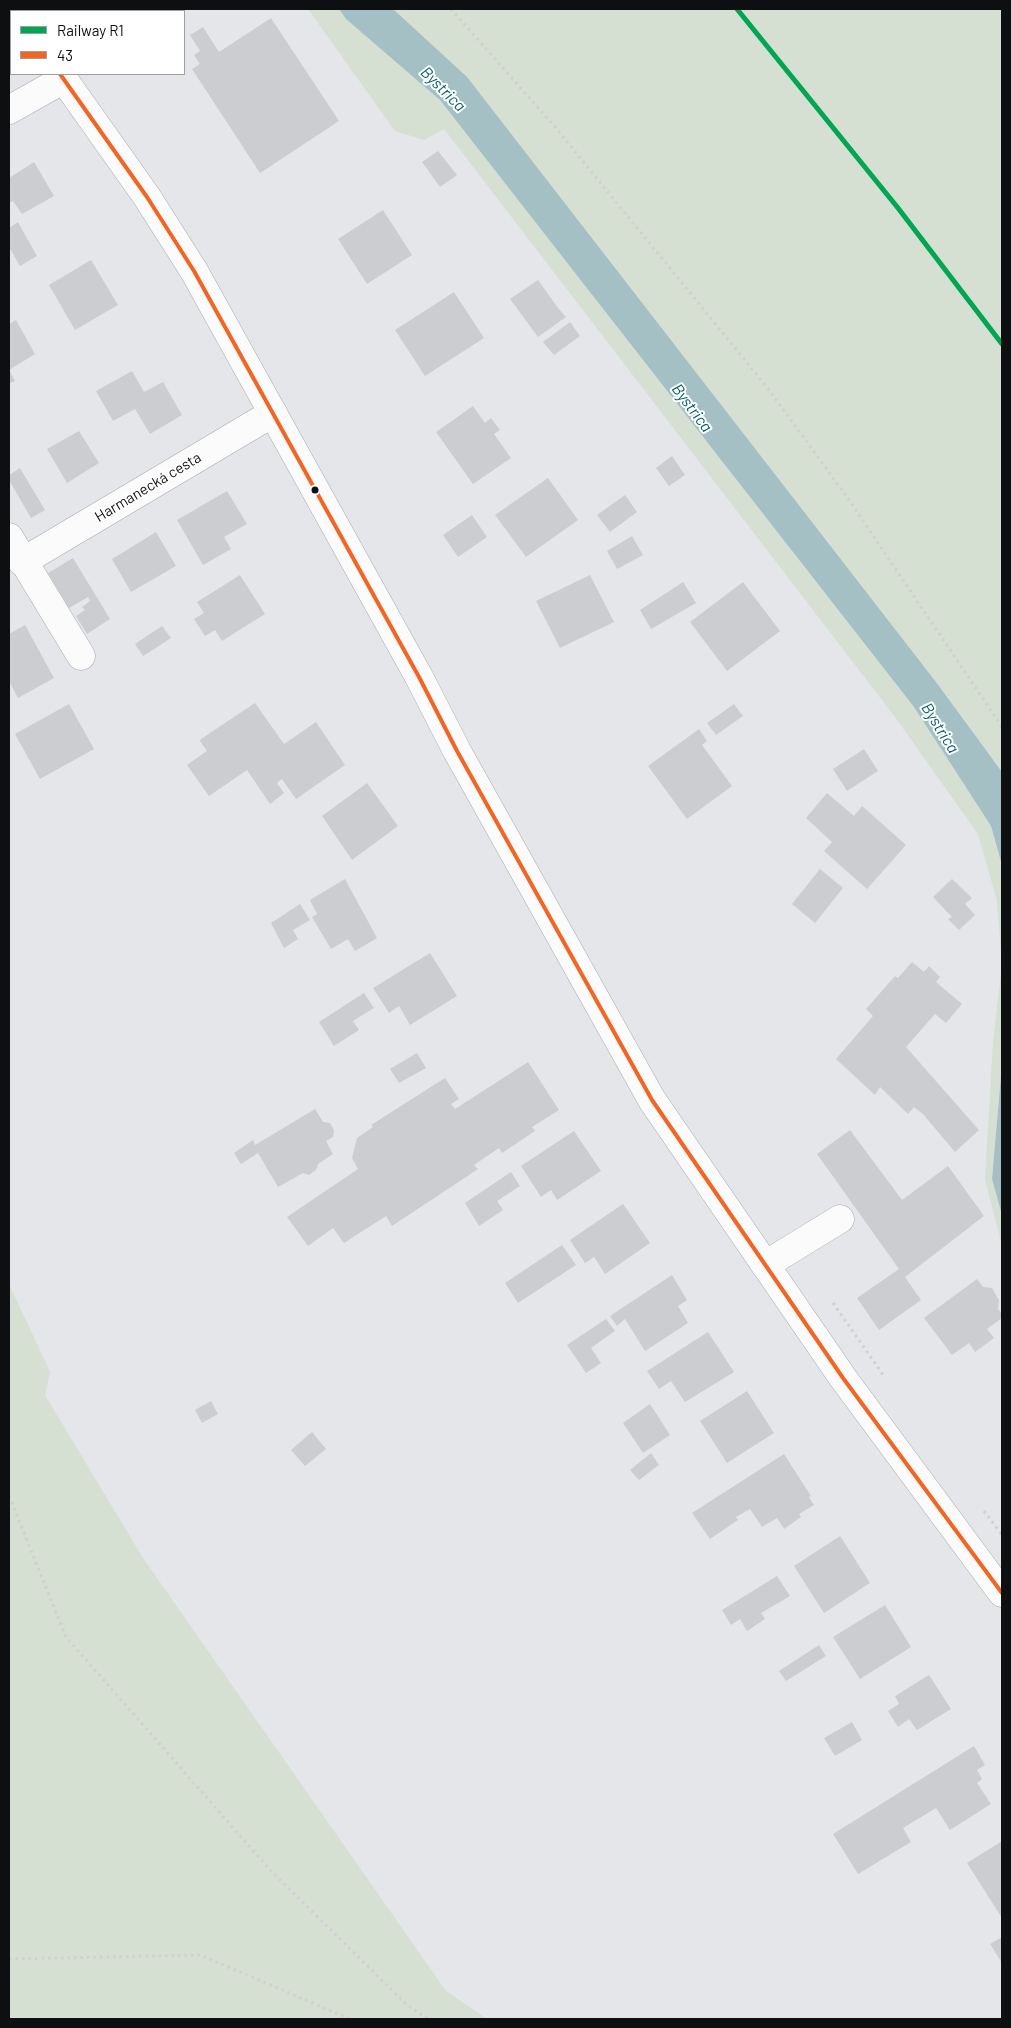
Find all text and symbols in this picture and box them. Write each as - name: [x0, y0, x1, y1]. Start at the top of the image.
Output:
- legend: [10, 10, 185, 75]
- text: Railway R1: [57, 21, 124, 39]
- text: 43: [57, 46, 73, 64]
- water label: Bystrica: [417, 63, 469, 115]
- water label: Bystrica: [668, 380, 716, 436]
- street label: Harmanecká cesta: [92, 448, 204, 526]
- unlabelled marker: [310, 485, 320, 495]
- water label: Bystrica: [917, 699, 963, 757]

